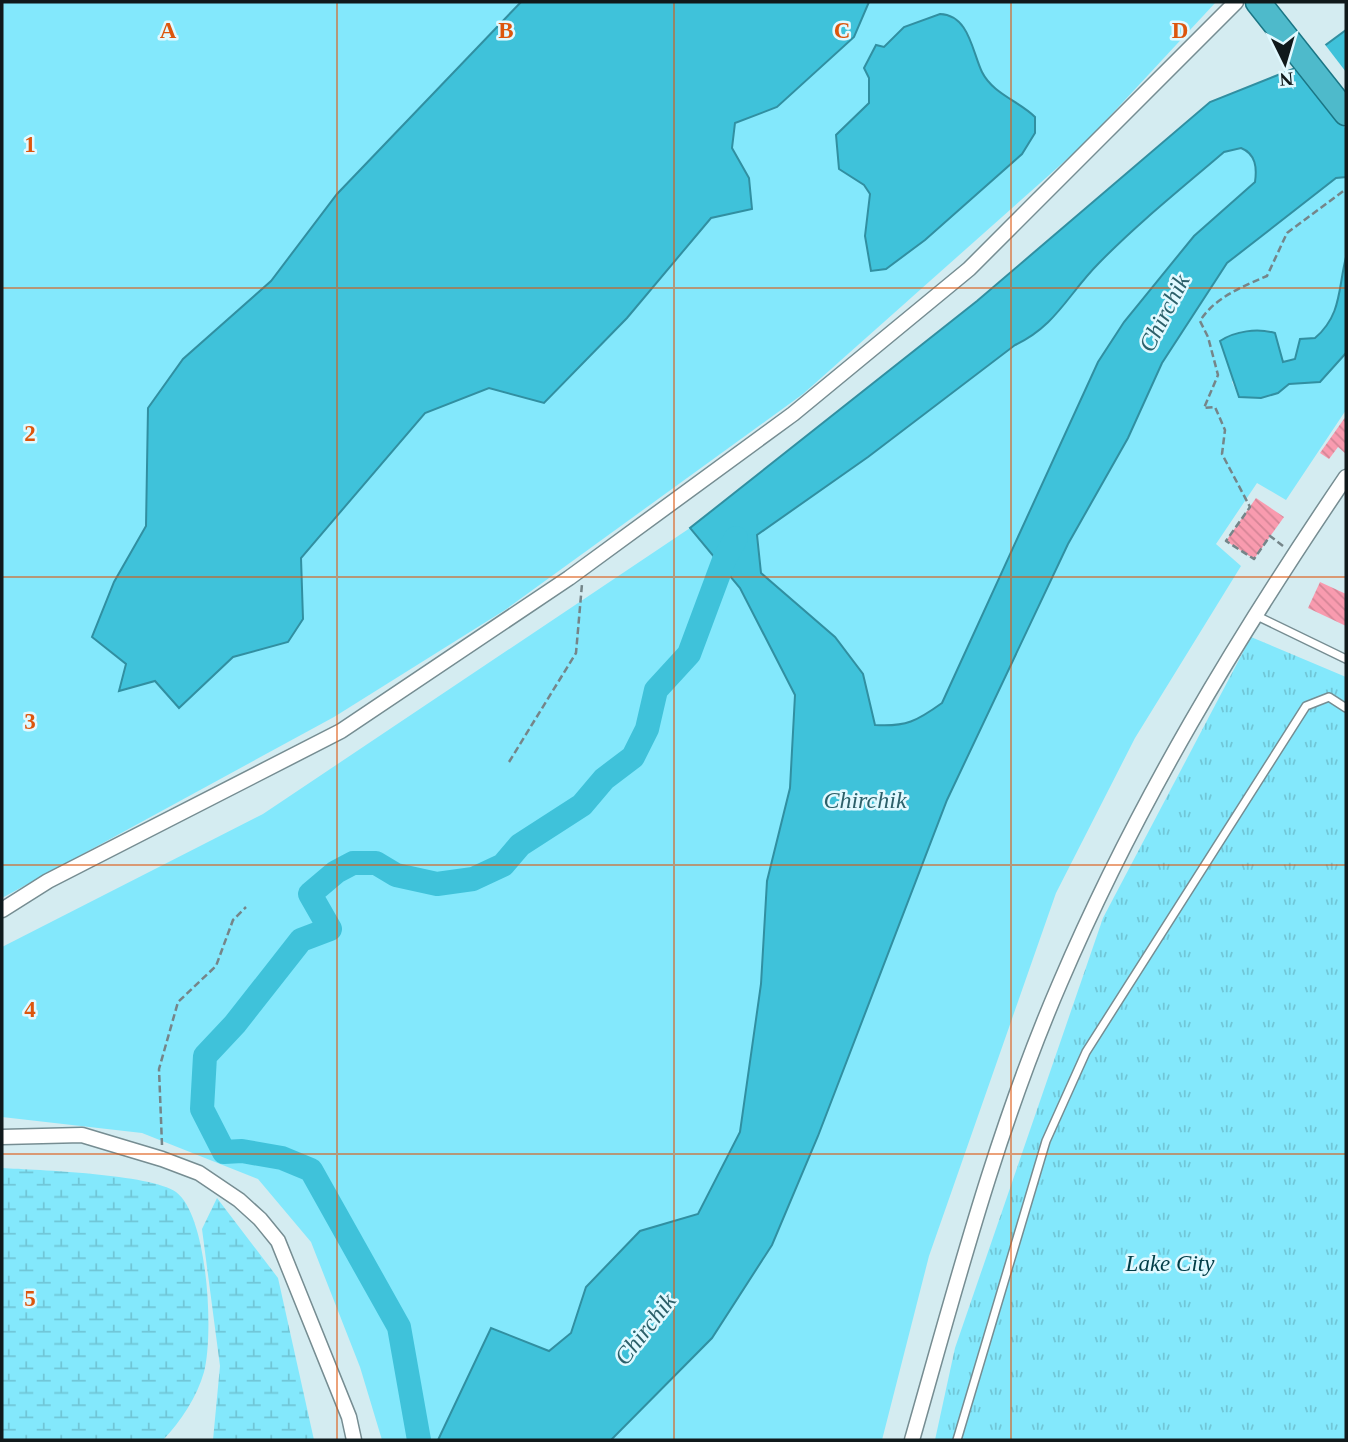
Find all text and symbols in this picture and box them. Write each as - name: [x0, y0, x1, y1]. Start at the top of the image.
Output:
- text: A: [160, 18, 177, 43]
- text: B: [498, 18, 514, 43]
- text: C: [834, 18, 850, 43]
- text: D: [1172, 18, 1188, 43]
- north arrow: [1250, 28, 1320, 98]
- text: N: [1278, 68, 1294, 91]
- text: 1: [24, 132, 36, 157]
- water label: Chirchik: [1134, 270, 1195, 356]
- text: 2: [24, 421, 36, 446]
- text: 3: [24, 709, 36, 734]
- water label: Chirchik: [823, 787, 907, 813]
- text: 4: [24, 997, 36, 1022]
- park label: Lake City: [1125, 1251, 1215, 1276]
- text: 5: [24, 1286, 36, 1311]
- water label: Chirchik: [609, 1288, 681, 1370]

